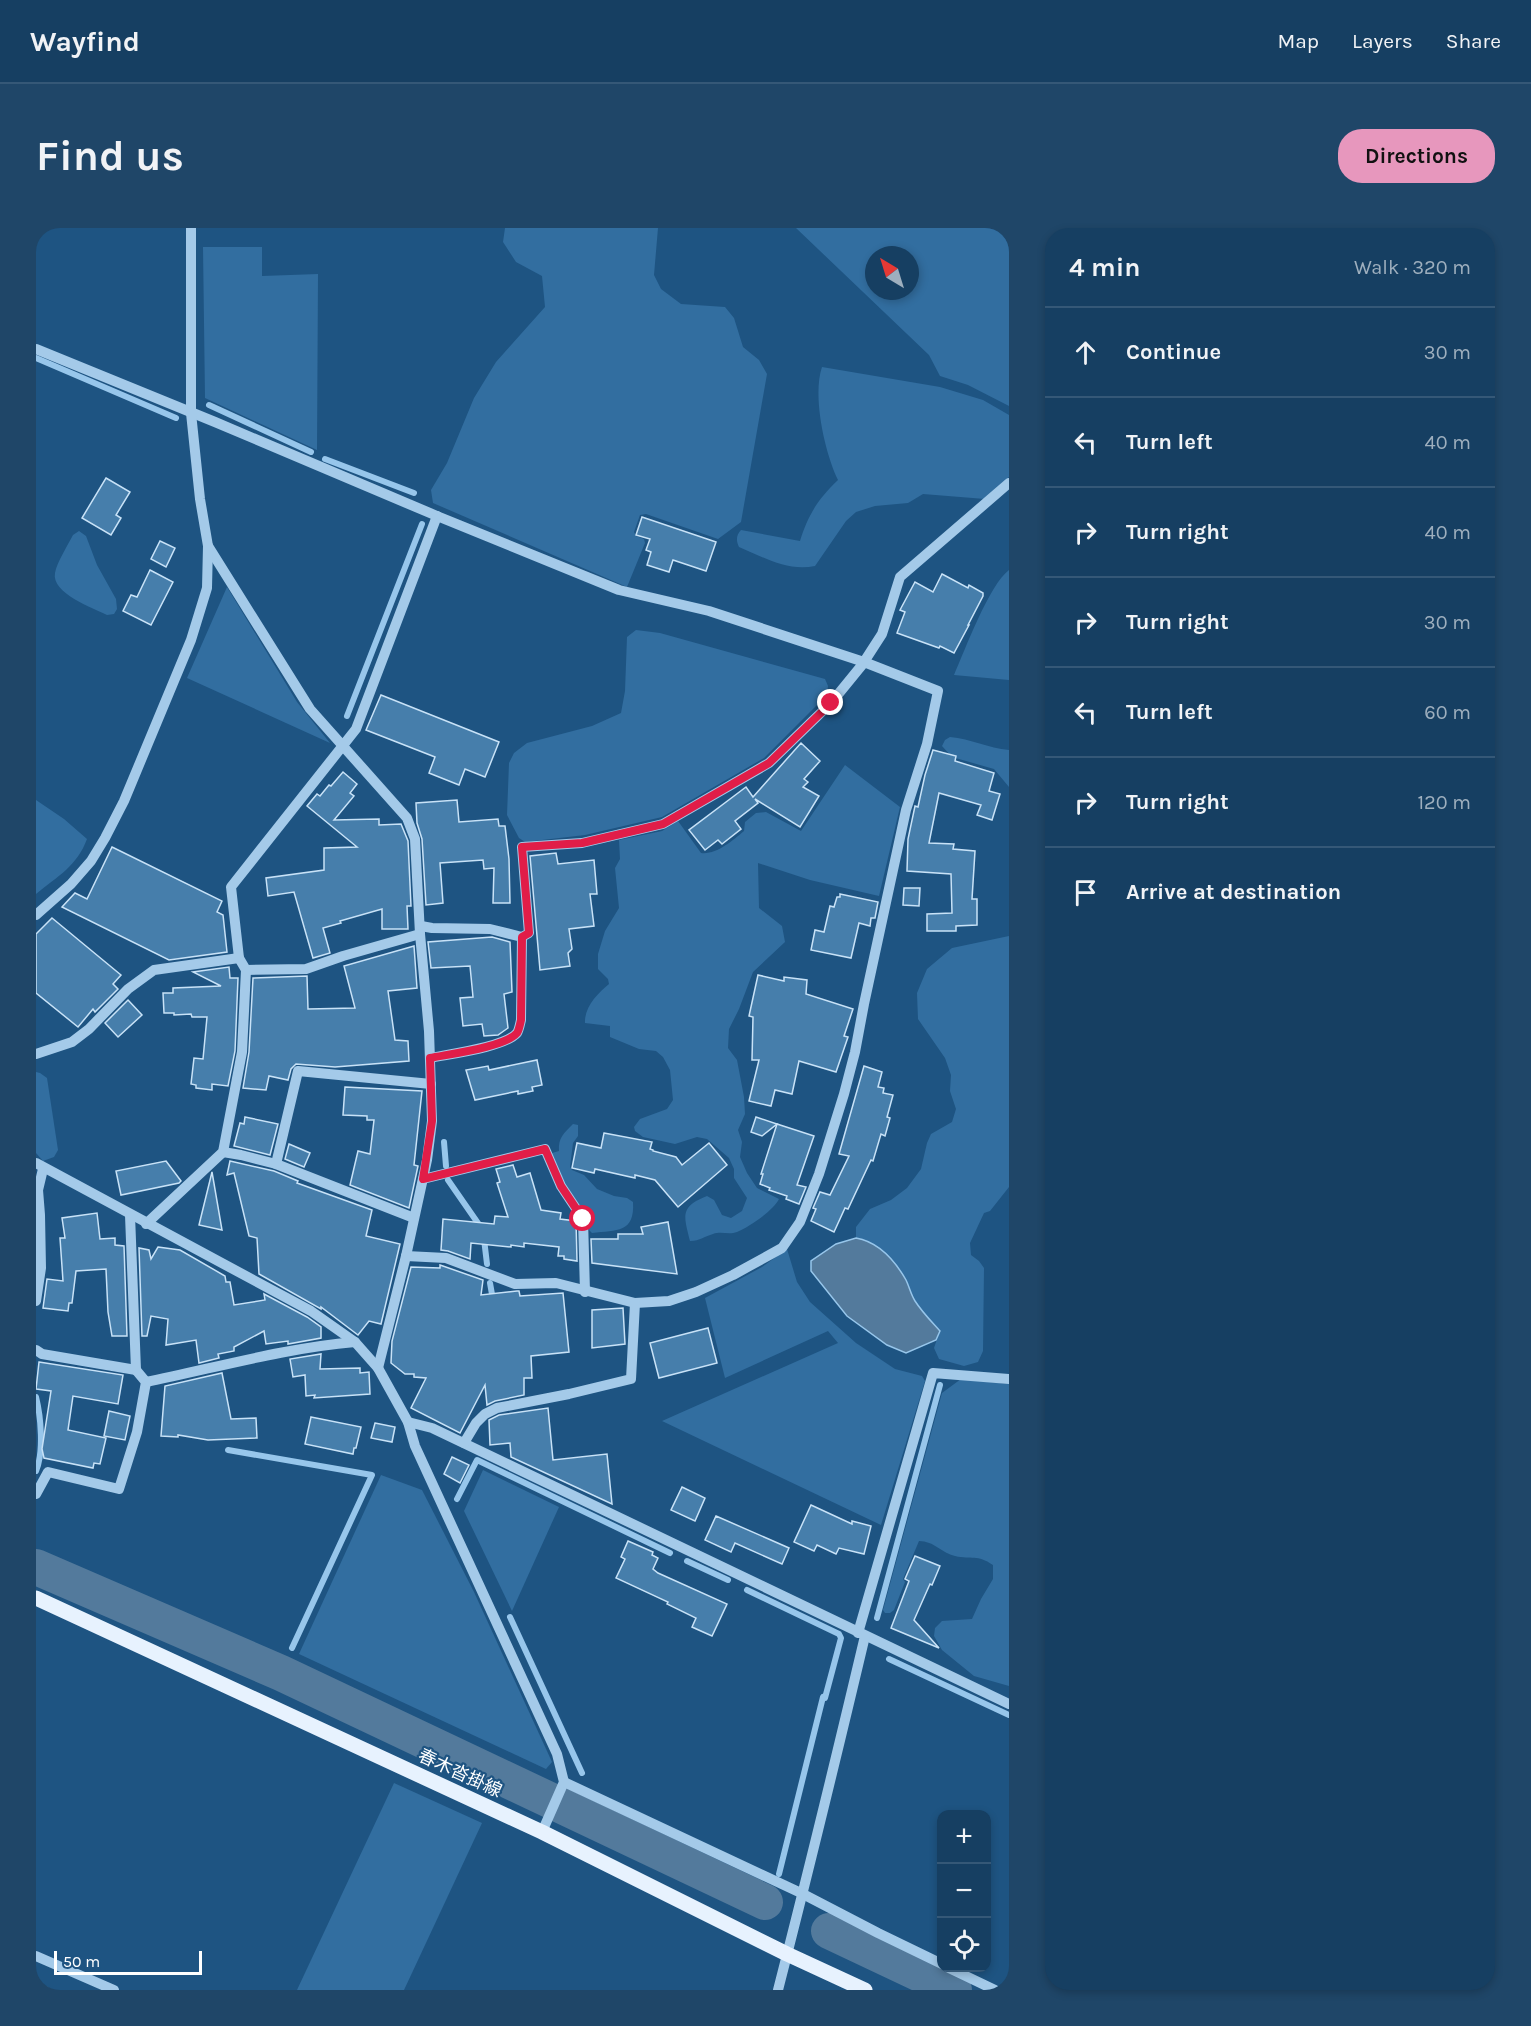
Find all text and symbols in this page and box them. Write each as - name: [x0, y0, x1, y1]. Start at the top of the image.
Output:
- text: Wayfind: [30, 25, 140, 58]
- text: Map: [1277, 29, 1319, 53]
- text: Layers: [1352, 29, 1413, 53]
- text: Share: [1446, 29, 1501, 53]
- button: Directions: [1338, 129, 1495, 183]
- text: Find us: [36, 131, 184, 181]
- north arrow: [865, 246, 919, 300]
- text: 4 min: [1069, 252, 1140, 283]
- text: Walk · 320 m: [1354, 256, 1471, 279]
- icon: ahead: [1069, 336, 1102, 369]
- text: Continue: [1126, 339, 1221, 365]
- text: 30 m: [1424, 341, 1471, 364]
- icon: left: [1069, 426, 1102, 459]
- text: Turn left: [1126, 429, 1213, 455]
- text: 40 m: [1425, 431, 1471, 454]
- icon: right: [1069, 516, 1102, 549]
- text: Turn right: [1126, 519, 1229, 545]
- text: 40 m: [1425, 521, 1471, 544]
- icon: right: [1069, 606, 1102, 639]
- text: Turn right: [1126, 609, 1229, 635]
- text: 30 m: [1424, 611, 1471, 634]
- route end: [817, 689, 843, 715]
- icon: left: [1069, 696, 1102, 729]
- text: Turn left: [1126, 699, 1213, 725]
- text: 60 m: [1424, 701, 1471, 724]
- icon: right: [1069, 786, 1102, 819]
- text: Turn right: [1126, 789, 1229, 815]
- text: 120 m: [1417, 791, 1471, 814]
- icon: arrive: [1069, 876, 1102, 909]
- text: Arrive at destination: [1126, 879, 1341, 905]
- route start: [569, 1205, 595, 1231]
- street label: 春木沓掛線: [415, 1744, 505, 1802]
- map controls: [937, 1810, 991, 1972]
- button: +: [937, 1810, 991, 1864]
- button: −: [937, 1864, 991, 1918]
- button: locate: [937, 1918, 991, 1972]
- scale bar: [54, 1948, 202, 1976]
- text: 50 m: [63, 1952, 100, 1971]

